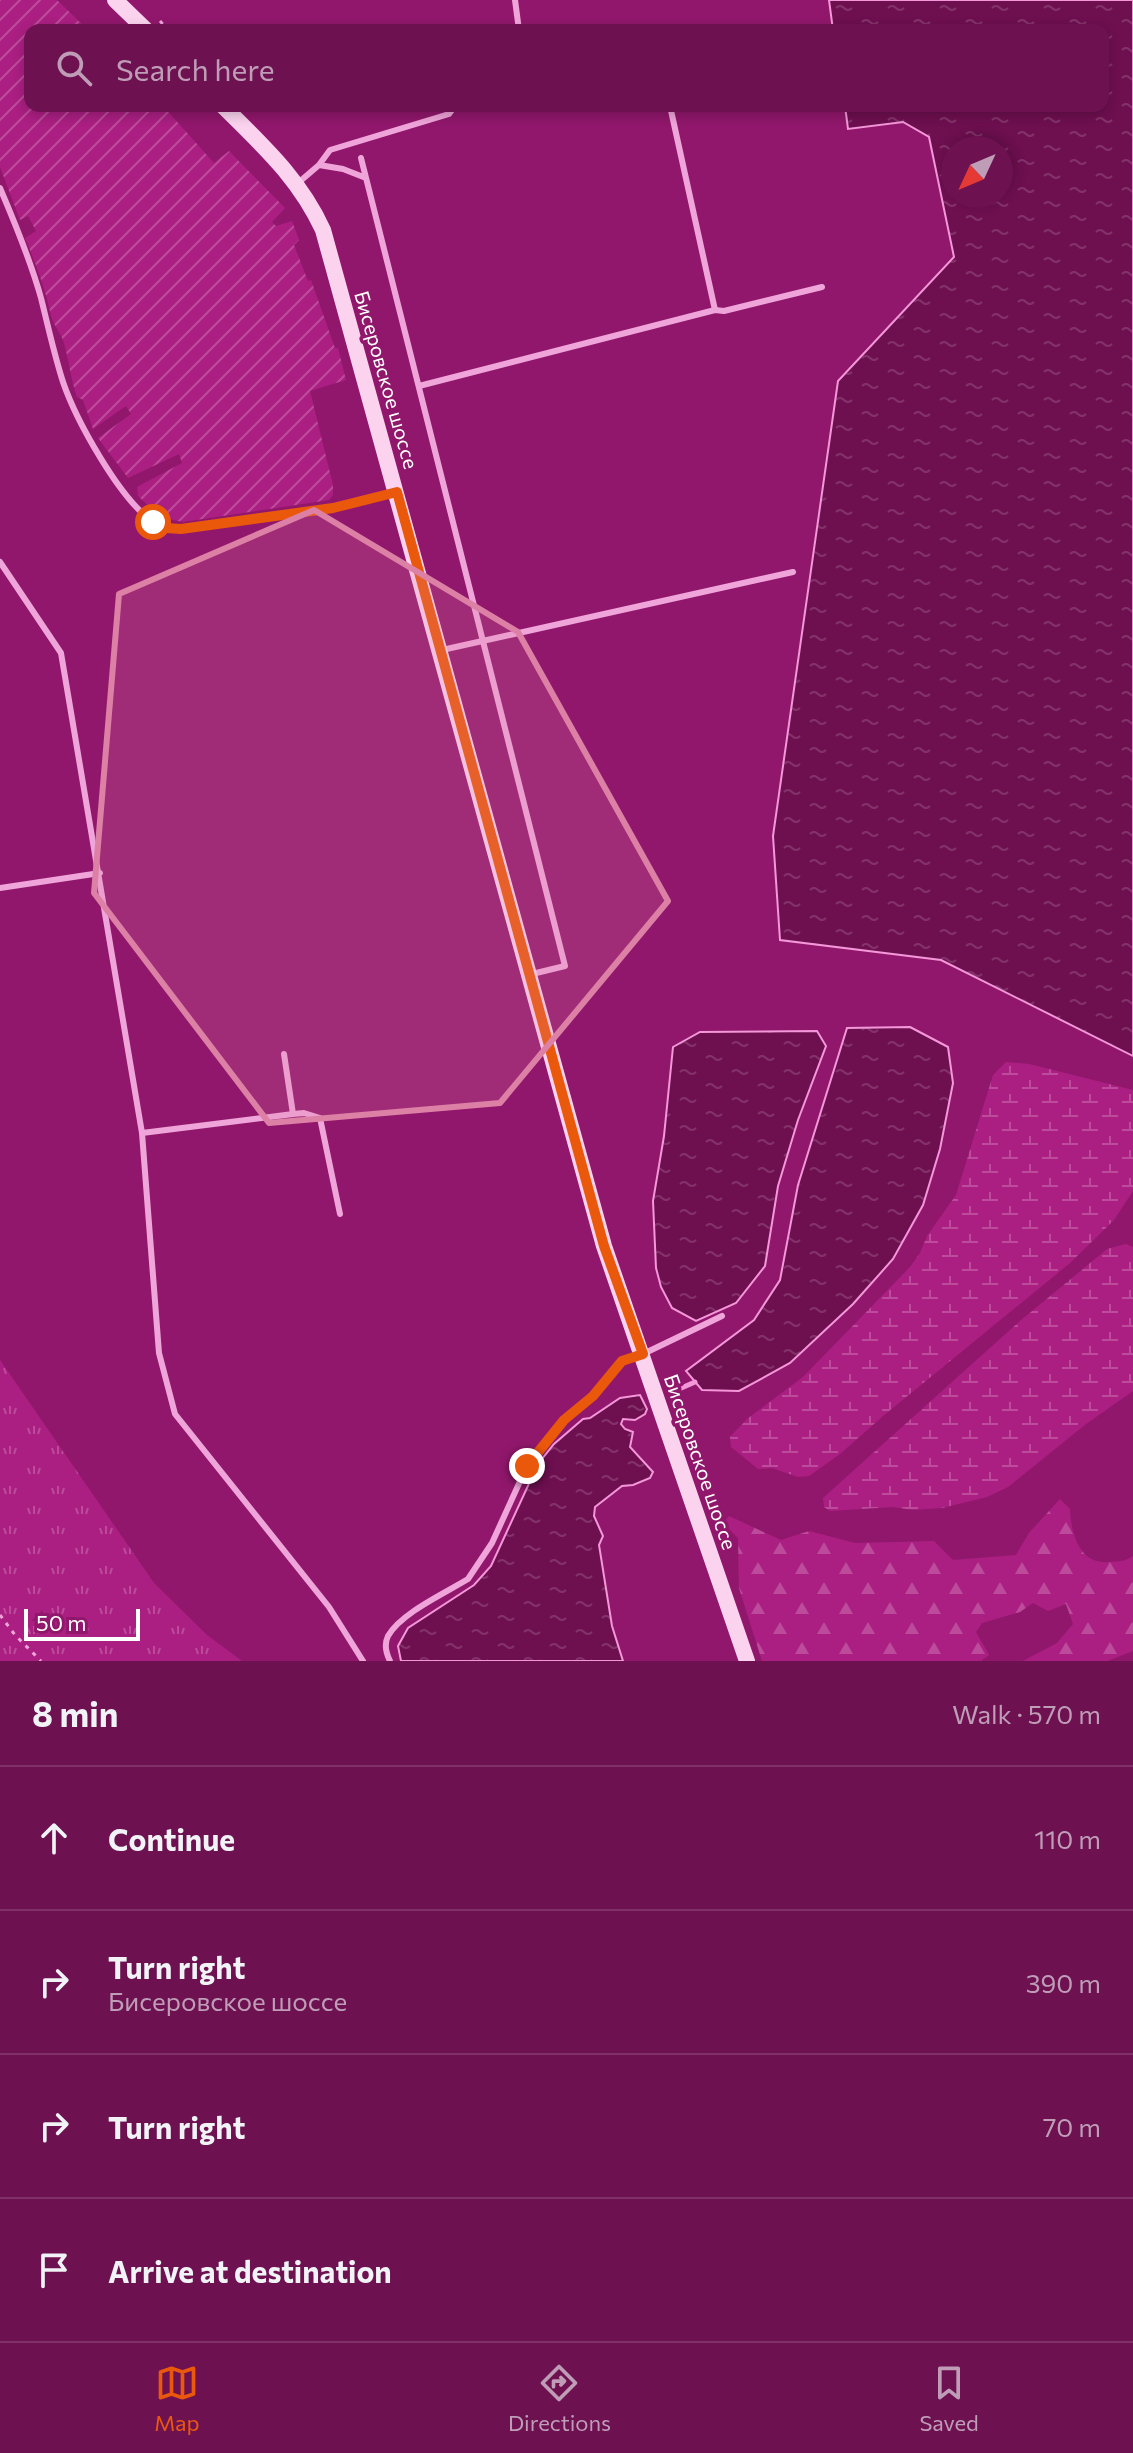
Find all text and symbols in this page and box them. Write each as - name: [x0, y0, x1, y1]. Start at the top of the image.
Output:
- search box: [24, 24, 1109, 112]
- icon: search: [52, 46, 96, 90]
- text: Search here: [116, 50, 275, 87]
- north arrow: [941, 136, 1013, 208]
- street label: Бисеровское шоссе: [350, 288, 424, 471]
- route start: [135, 504, 171, 540]
- street label: Бисеровское шоссе: [660, 1371, 742, 1553]
- route end: [509, 1448, 545, 1484]
- scale bar: [24, 1605, 140, 1641]
- text: 50 m: [36, 1609, 86, 1636]
- text: 8 min: [32, 1692, 118, 1734]
- text: Walk · 570 m: [952, 1698, 1101, 1729]
- icon: ahead: [32, 1816, 76, 1860]
- text: Continue: [108, 1820, 235, 1857]
- text: 110 m: [1034, 1823, 1101, 1854]
- text: Turn right: [108, 1948, 245, 1985]
- icon: right: [32, 1960, 76, 2004]
- text: 390 m: [1026, 1967, 1101, 1998]
- text: Бисеровское шоссе: [108, 1985, 347, 2016]
- icon: right: [32, 2104, 76, 2148]
- text: Turn right: [108, 2108, 245, 2145]
- text: 70 m: [1043, 2111, 1101, 2142]
- icon: arrive: [32, 2248, 76, 2292]
- text: Arrive at destination: [108, 2252, 392, 2289]
- tab: Map: [154, 2361, 200, 2436]
- tab: Directions: [508, 2361, 611, 2436]
- tab: Saved: [919, 2361, 979, 2436]

